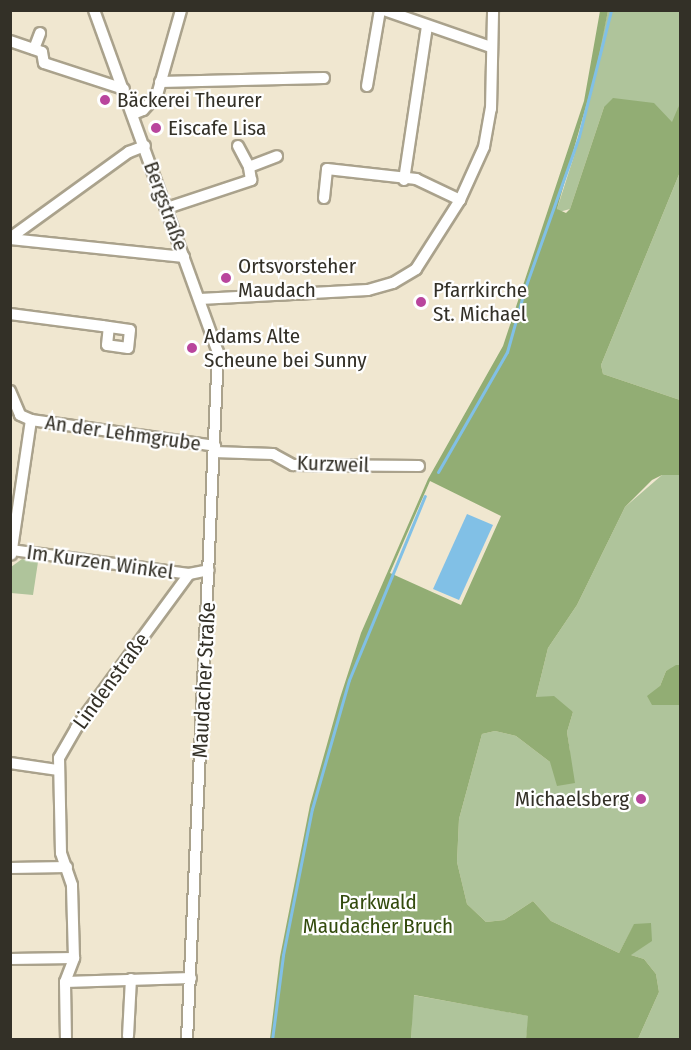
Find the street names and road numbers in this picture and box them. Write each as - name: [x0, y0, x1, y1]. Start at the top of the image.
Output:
- street label: Bergstraße: [138, 158, 194, 254]
- street label: An der Lehmgrube: [43, 410, 203, 456]
- street label: Kurzweil: [296, 450, 370, 478]
- street label: Im Kurzen Winkel: [25, 539, 175, 585]
- street label: Maudacher Straße: [187, 601, 221, 759]
- street label: Lindenstraße: [68, 628, 154, 734]

